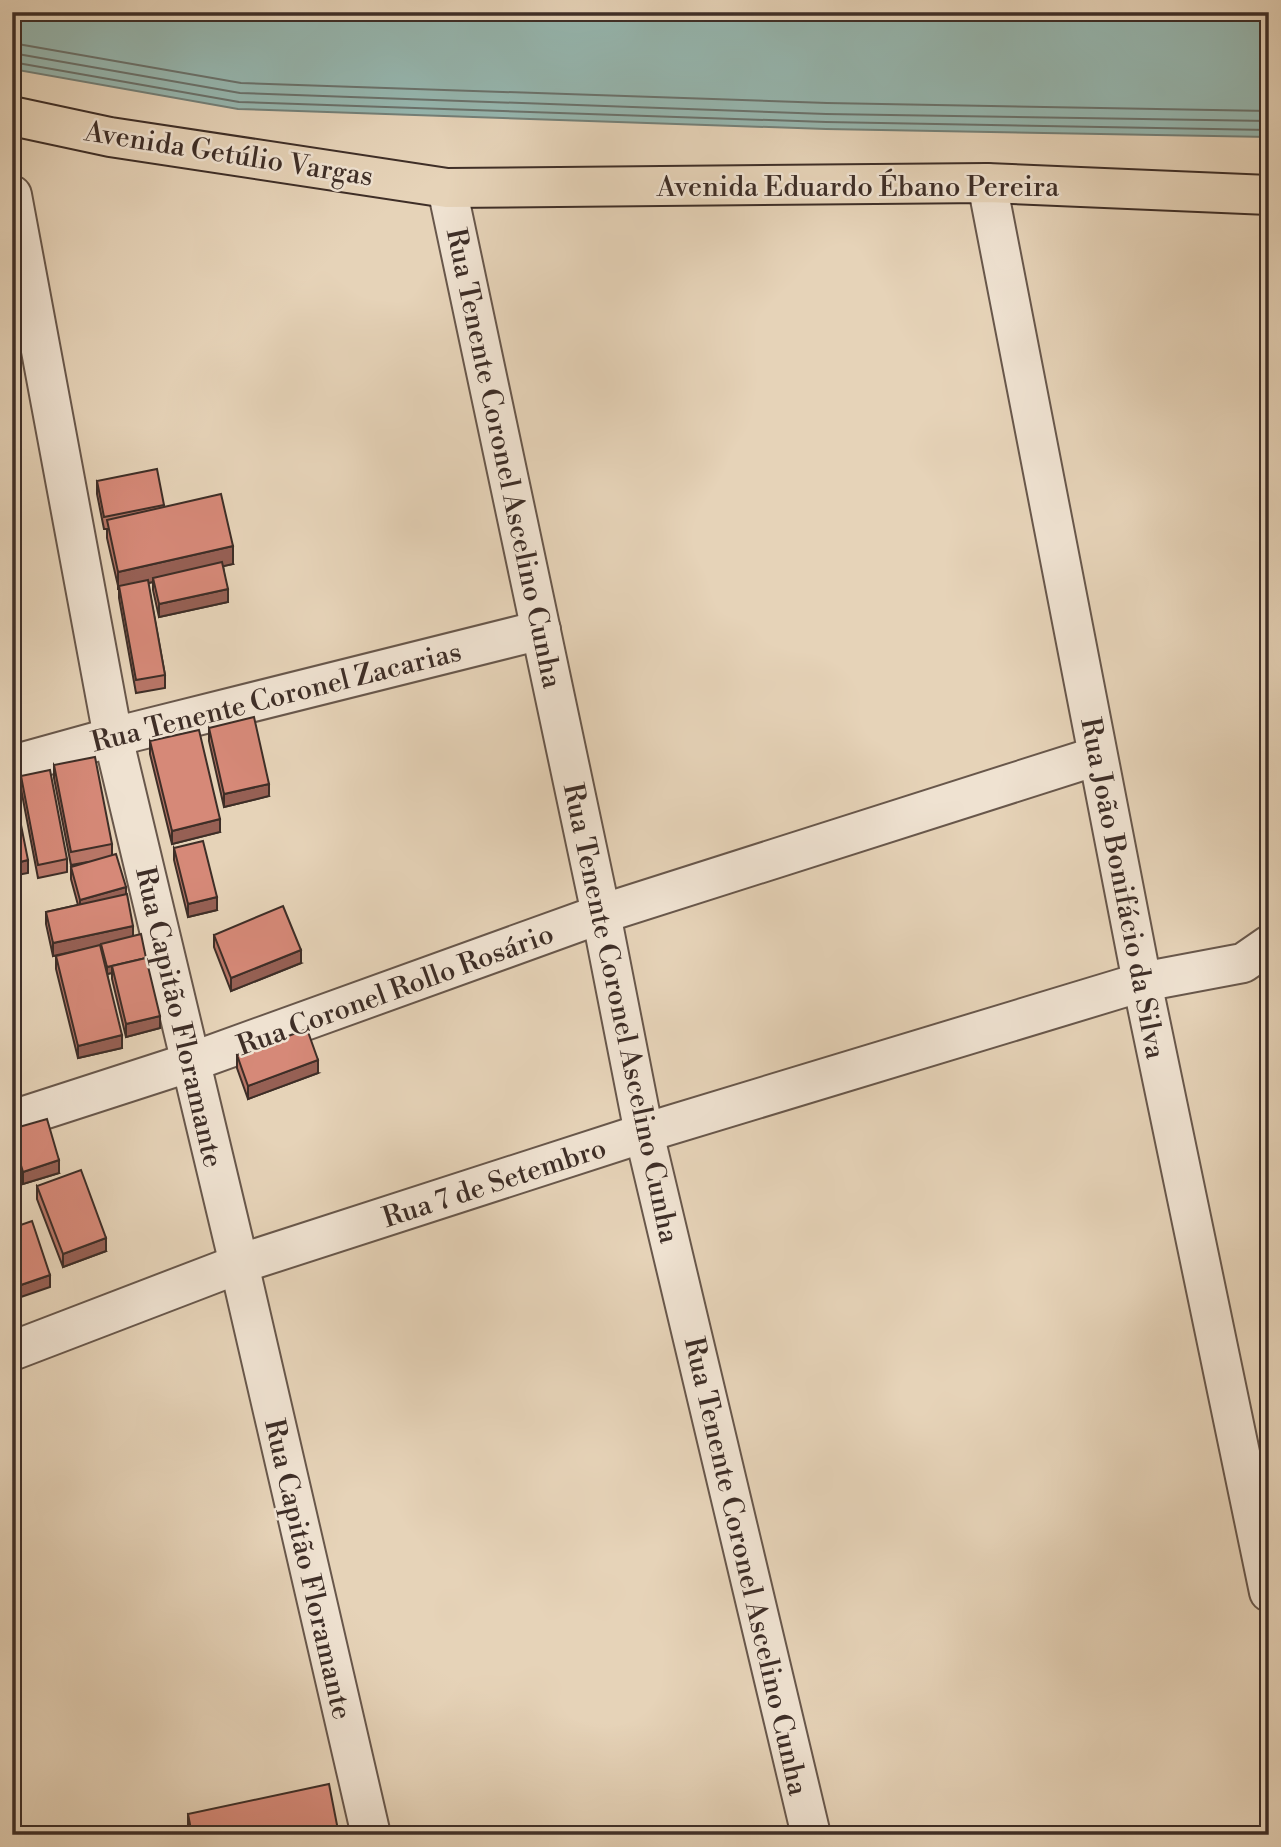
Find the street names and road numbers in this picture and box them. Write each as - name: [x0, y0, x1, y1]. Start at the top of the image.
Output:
- street label: Avenida Getúlio Vargas: [81, 114, 375, 195]
- street label: Avenida Eduardo Ébano Pereira: [656, 168, 1060, 205]
- street label: Rua Tenente Coronel Ascelino Cunha: [438, 225, 570, 692]
- street label: Rua Tenente Coronel Zacarias: [88, 635, 465, 760]
- street label: Rua João Bonifácio da Silva: [1072, 715, 1173, 1063]
- street label: Rua Tenente Coronel Ascelino Cunha: [555, 780, 687, 1247]
- street label: Rua Capitão Floramante: [127, 864, 230, 1171]
- street label: Rua Coronel Rollo Rosário: [232, 917, 559, 1064]
- street label: Rua 7 de Setembro: [378, 1131, 611, 1236]
- street label: Rua Tenente Coronel Ascelino Cunha: [676, 1334, 816, 1800]
- street label: Rua Capitão Floramante: [256, 1416, 359, 1723]

